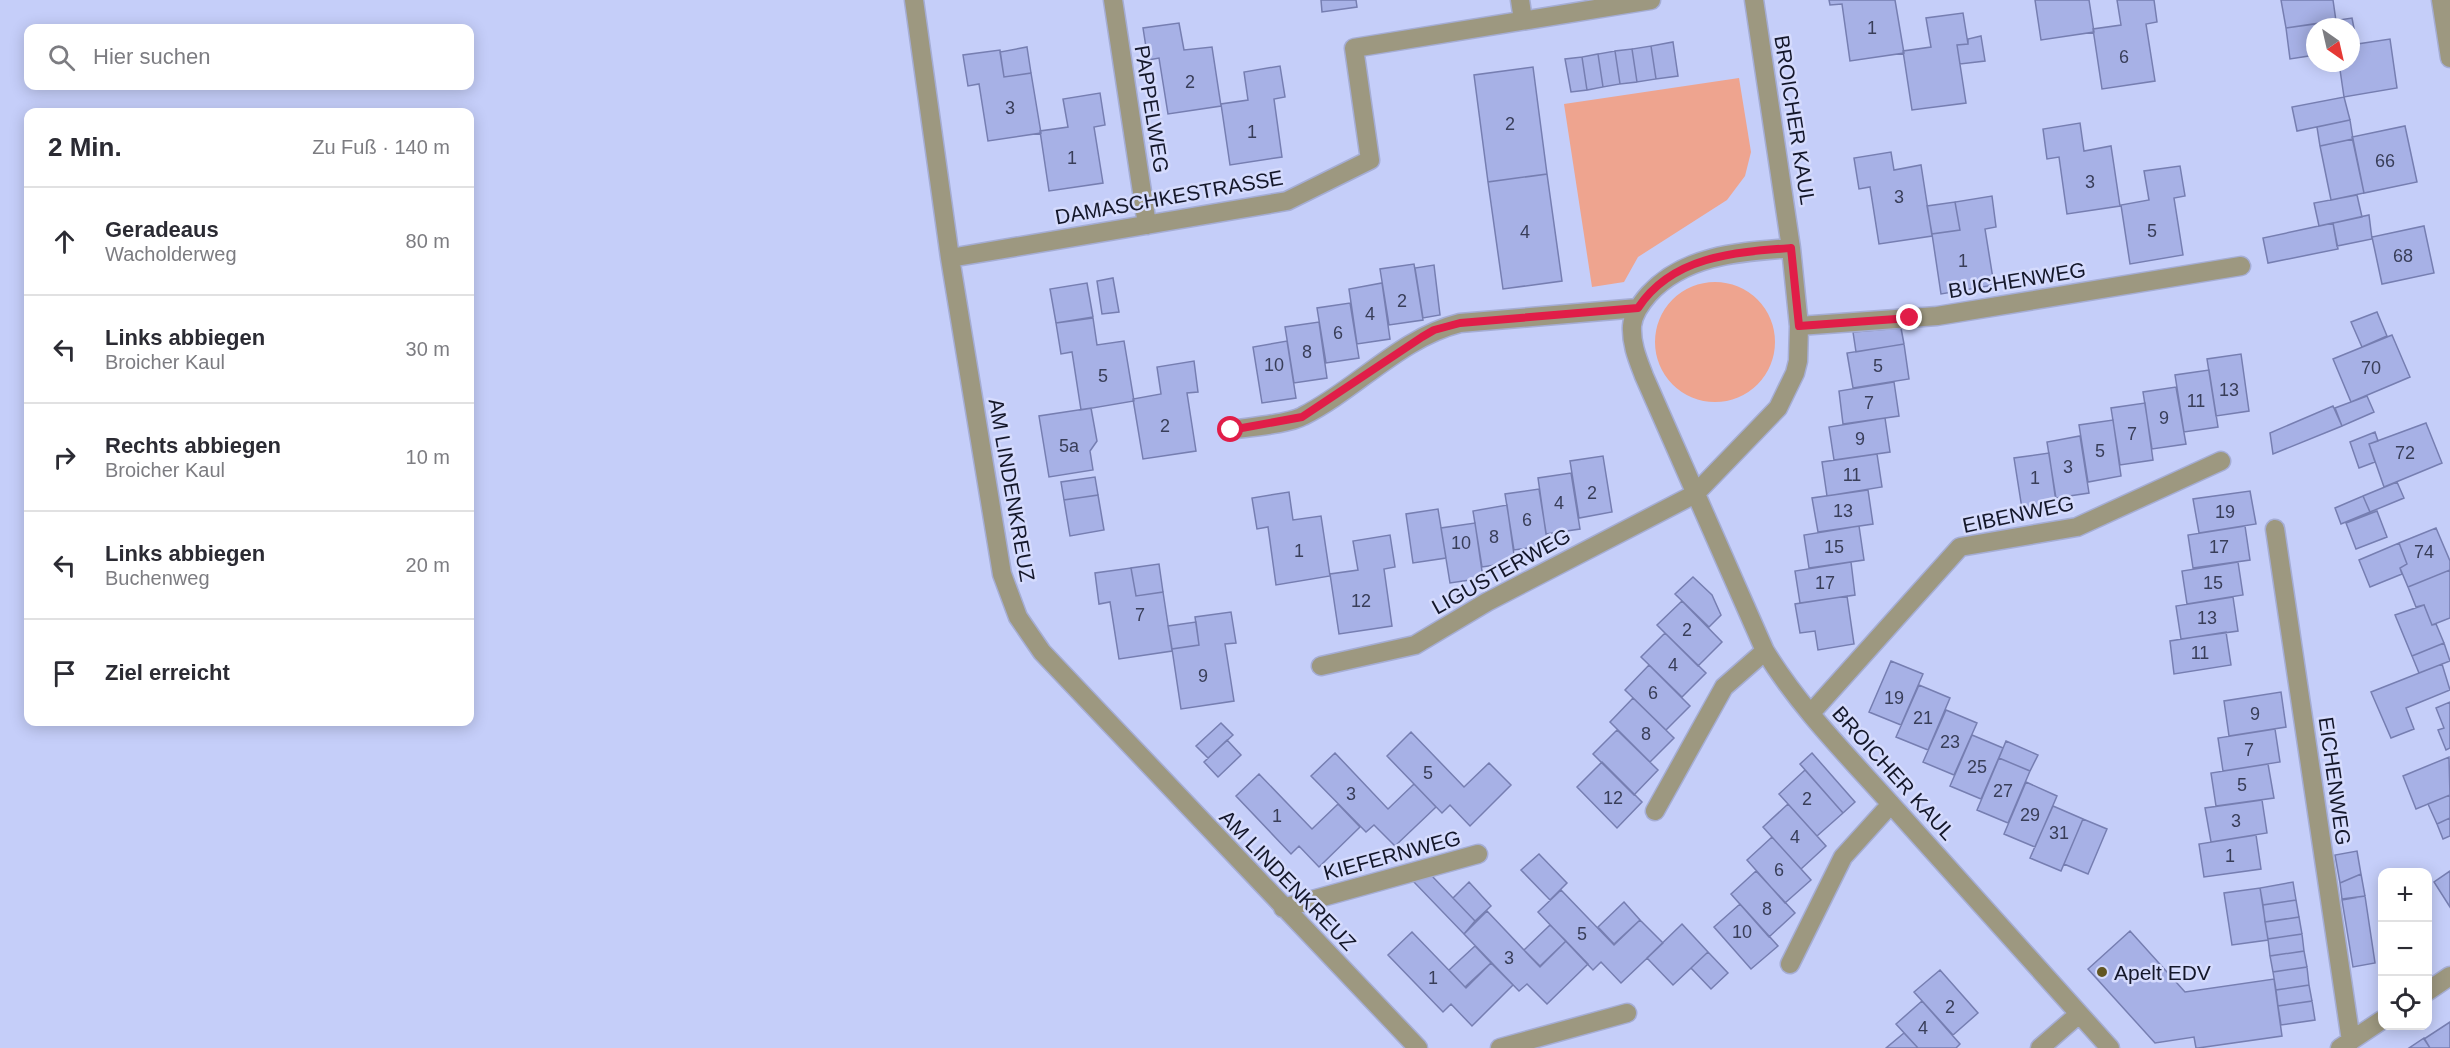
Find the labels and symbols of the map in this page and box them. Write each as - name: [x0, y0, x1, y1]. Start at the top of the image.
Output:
- house number: 1: [1867, 18, 1877, 38]
- north arrow: [2306, 18, 2360, 72]
- street label: BROICHER KAUL: [1770, 33, 1820, 207]
- street label: PAPPELWEG: [1131, 44, 1173, 174]
- house number: 6: [2119, 47, 2129, 67]
- house number: 2: [1185, 72, 1195, 92]
- house number: 3: [1005, 98, 1015, 118]
- house number: 2: [1505, 114, 1515, 134]
- house number: 1: [1247, 122, 1257, 142]
- house number: 1: [1067, 148, 1077, 168]
- house number: 66: [2375, 151, 2395, 171]
- street label: DAMASCHKESTRASSE: [1053, 166, 1285, 228]
- house number: 3: [2085, 172, 2095, 192]
- house number: 3: [1894, 187, 1904, 207]
- house number: 5: [2147, 221, 2157, 241]
- house number: 4: [1520, 222, 1530, 242]
- house number: 68: [2393, 246, 2413, 266]
- house number: 1: [1958, 251, 1968, 271]
- street label: BUCHENWEG: [1947, 258, 2087, 302]
- house number: 2: [1397, 291, 1407, 311]
- house number: 4: [1365, 304, 1375, 324]
- route end: [1896, 304, 1922, 330]
- house number: 6: [1333, 323, 1343, 343]
- house number: 8: [1302, 342, 1312, 362]
- house number: 10: [1264, 355, 1284, 375]
- house number: 5: [1873, 356, 1883, 376]
- house number: 70: [2361, 358, 2381, 378]
- house number: 5: [1098, 366, 1108, 386]
- house number: 13: [2219, 380, 2239, 400]
- house number: 11: [2187, 391, 2205, 411]
- house number: 7: [1864, 393, 1874, 413]
- street label: AM LINDENKREUZ: [985, 397, 1039, 584]
- house number: 9: [2159, 408, 2169, 428]
- house number: 2: [1160, 416, 1170, 436]
- route start: [1217, 416, 1243, 442]
- house number: 7: [2127, 424, 2137, 444]
- house number: 9: [1855, 429, 1865, 449]
- house number: 5a: [1059, 436, 1080, 456]
- house number: 5: [2095, 441, 2105, 461]
- house number: 72: [2395, 443, 2415, 463]
- house number: 3: [2063, 457, 2073, 477]
- house number: 11: [1843, 465, 1861, 485]
- house number: 1: [2030, 468, 2040, 488]
- house number: 2: [1587, 483, 1597, 503]
- street label: EIBENWEG: [1960, 491, 2076, 537]
- house number: 4: [1554, 493, 1564, 513]
- house number: 13: [1833, 501, 1853, 521]
- house number: 19: [2215, 502, 2235, 522]
- house number: 6: [1522, 510, 1532, 530]
- street label: LIGUSTERWEG: [1428, 523, 1574, 619]
- house number: 8: [1489, 527, 1499, 547]
- house number: 10: [1451, 533, 1471, 553]
- house number: 15: [1824, 537, 1844, 557]
- house number: 17: [2209, 537, 2229, 557]
- house number: 1: [1294, 541, 1304, 561]
- house number: 74: [2414, 542, 2434, 562]
- house number: 17: [1815, 573, 1835, 593]
- house number: 15: [2203, 573, 2223, 593]
- house number: 12: [1351, 591, 1371, 611]
- house number: 7: [1135, 605, 1145, 625]
- house number: 13: [2197, 608, 2217, 628]
- house number: 2: [1682, 620, 1692, 640]
- house number: 11: [2191, 643, 2209, 663]
- house number: 4: [1668, 655, 1678, 675]
- house number: 9: [1198, 666, 1208, 686]
- house number: 6: [1648, 683, 1658, 703]
- house number: 19: [1884, 688, 1904, 708]
- street label: BROICHER KAUL: [1828, 702, 1960, 844]
- house number: 9: [2250, 704, 2260, 724]
- house number: 21: [1913, 708, 1933, 728]
- street label: EICHENWEG: [2315, 715, 2355, 847]
- house number: 8: [1641, 724, 1651, 744]
- house number: 23: [1940, 732, 1960, 752]
- house number: 7: [2244, 740, 2254, 760]
- house number: 25: [1967, 757, 1987, 777]
- house number: 5: [1423, 763, 1433, 783]
- house number: 5: [2237, 775, 2247, 795]
- house number: 27: [1993, 781, 2013, 801]
- house number: 3: [1346, 784, 1356, 804]
- house number: 12: [1603, 788, 1623, 808]
- house number: 2: [1802, 789, 1812, 809]
- street label: AM LINDENKREUZ: [1215, 805, 1361, 955]
- house number: 29: [2020, 805, 2040, 825]
- house number: 1: [1272, 806, 1282, 826]
- house number: 3: [2231, 811, 2241, 831]
- house number: 31: [2049, 823, 2069, 843]
- street label: KIEFERNWEG: [1321, 826, 1463, 884]
- house number: 4: [1790, 827, 1800, 847]
- house number: 1: [2225, 846, 2235, 866]
- house number: 6: [1774, 860, 1784, 880]
- house number: 8: [1762, 899, 1772, 919]
- house number: 10: [1732, 922, 1752, 942]
- house number: 5: [1577, 924, 1587, 944]
- house number: 3: [1504, 948, 1514, 968]
- place label: Apelt EDV: [2114, 961, 2211, 984]
- marker: Apelt EDV: [2095, 965, 2109, 979]
- house number: 1: [1428, 968, 1438, 988]
- house number: 2: [1945, 997, 1955, 1017]
- house number: 4: [1918, 1018, 1928, 1038]

